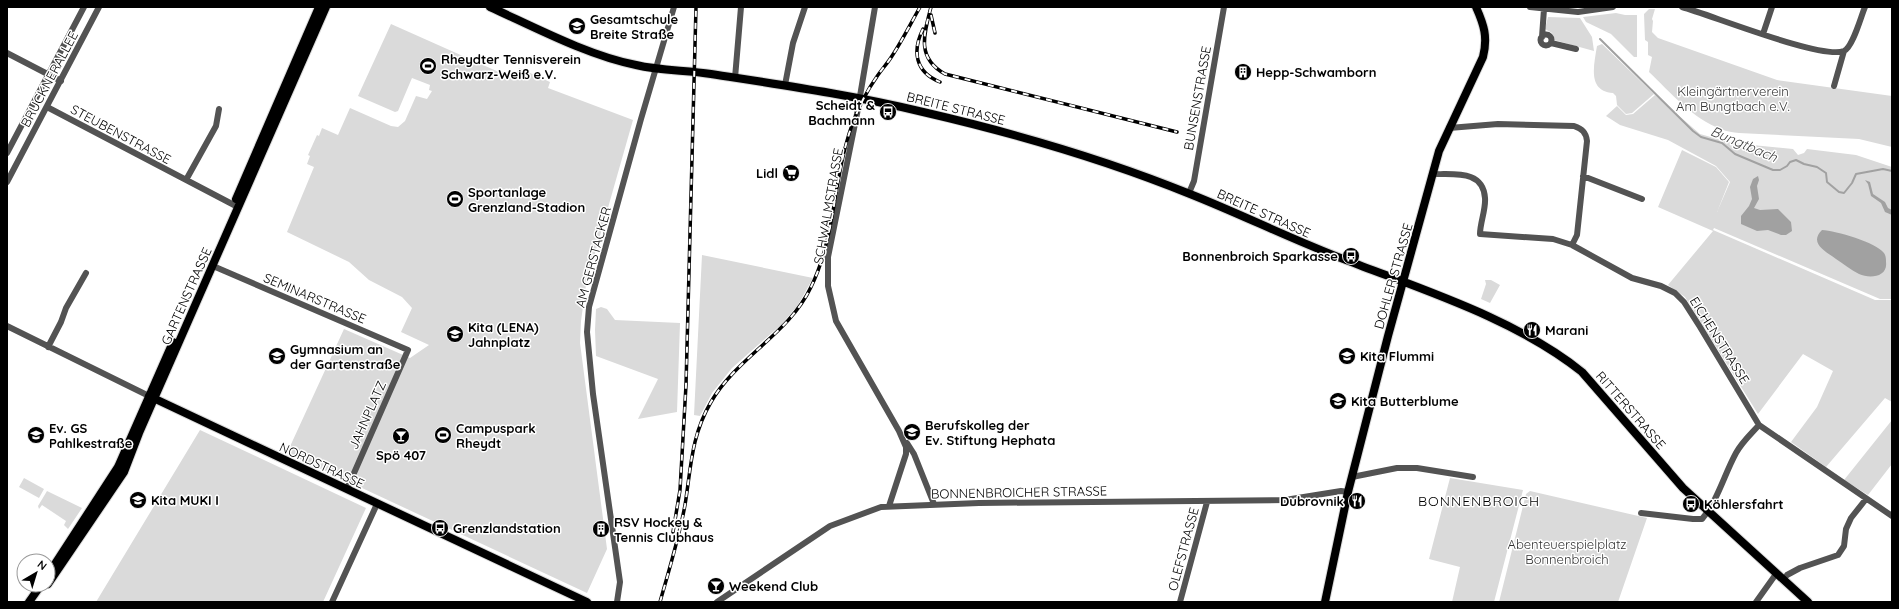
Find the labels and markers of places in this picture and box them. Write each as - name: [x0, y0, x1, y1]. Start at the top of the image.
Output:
- place label: Gesamtschule Breite Straße: [590, 11, 678, 42]
- school or university icon: Gesamtschule Breite Straße: [567, 16, 587, 36]
- place label: Rheydter Tennisverein Schwarz-Weiß e.V.: [441, 51, 581, 82]
- sports icon: Rheydter Tennisverein Schwarz-Weiß e.V.: [418, 56, 438, 76]
- building icon: Hepp-Schwamborn: [1233, 62, 1253, 82]
- place label: Hepp-Schwamborn: [1256, 64, 1376, 80]
- place label: Scheidt & Bachmann: [808, 97, 875, 128]
- bus stop icon: Scheidt & Bachmann: [878, 102, 898, 122]
- supermarket icon: Lidl: [781, 163, 801, 183]
- place label: Lidl: [756, 165, 778, 181]
- place label: Sportanlage Grenzland-Stadion: [468, 184, 585, 215]
- sports icon: Sportanlage Grenzland-Stadion: [445, 189, 465, 209]
- bus stop icon: Bonnenbroich Sparkasse: [1341, 246, 1361, 266]
- place label: Bonnenbroich Sparkasse: [1182, 248, 1338, 264]
- place label: Kita (LENA) Jahnplatz: [468, 319, 539, 350]
- restaurant icon: Marani: [1522, 320, 1542, 340]
- place label: Marani: [1545, 322, 1588, 338]
- school or university icon: Kita (LENA) Jahnplatz: [445, 324, 465, 344]
- place label: Gymnasium an der Gartenstraße: [290, 341, 401, 372]
- school or university icon: Gymnasium an der Gartenstraße: [267, 346, 287, 366]
- school or university icon: Kita Flummi: [1337, 346, 1357, 366]
- place label: Kita Flummi: [1360, 348, 1434, 364]
- school or university icon: Kita Butterblume: [1328, 391, 1348, 411]
- place label: Kita Butterblume: [1351, 393, 1459, 409]
- place label: Berufskolleg der Ev. Stiftung Hephata: [925, 417, 1055, 448]
- place label: Ev. GS Pahlkestraße: [49, 420, 133, 451]
- place label: Campuspark Rheydt: [456, 420, 536, 451]
- school or university icon: Berufskolleg der Ev. Stiftung Hephata: [902, 422, 922, 442]
- school or university icon: Ev. GS Pahlkestraße: [26, 425, 46, 445]
- sports icon: Campuspark Rheydt: [433, 425, 453, 445]
- bar icon: Spö 407: [391, 426, 411, 446]
- place label: Spö 407: [376, 447, 426, 463]
- school or university icon: Kita MUKI I: [128, 490, 148, 510]
- restaurant icon: Dubrovnik: [1347, 491, 1367, 511]
- place label: Kita MUKI I: [151, 492, 219, 508]
- place label: Dubrovnik: [1280, 493, 1344, 509]
- bus stop icon: Köhlersfahrt: [1681, 494, 1701, 514]
- place label: Köhlersfahrt: [1704, 496, 1784, 512]
- place label: RSV Hockey & Tennis Clubhaus: [614, 514, 714, 545]
- bus stop icon: Grenzlandstation: [430, 518, 450, 538]
- building icon: RSV Hockey & Tennis Clubhaus: [591, 519, 611, 539]
- place label: Grenzlandstation: [453, 520, 561, 536]
- bar icon: Weekend Club: [706, 576, 726, 596]
- place label: Weekend Club: [729, 578, 818, 594]

